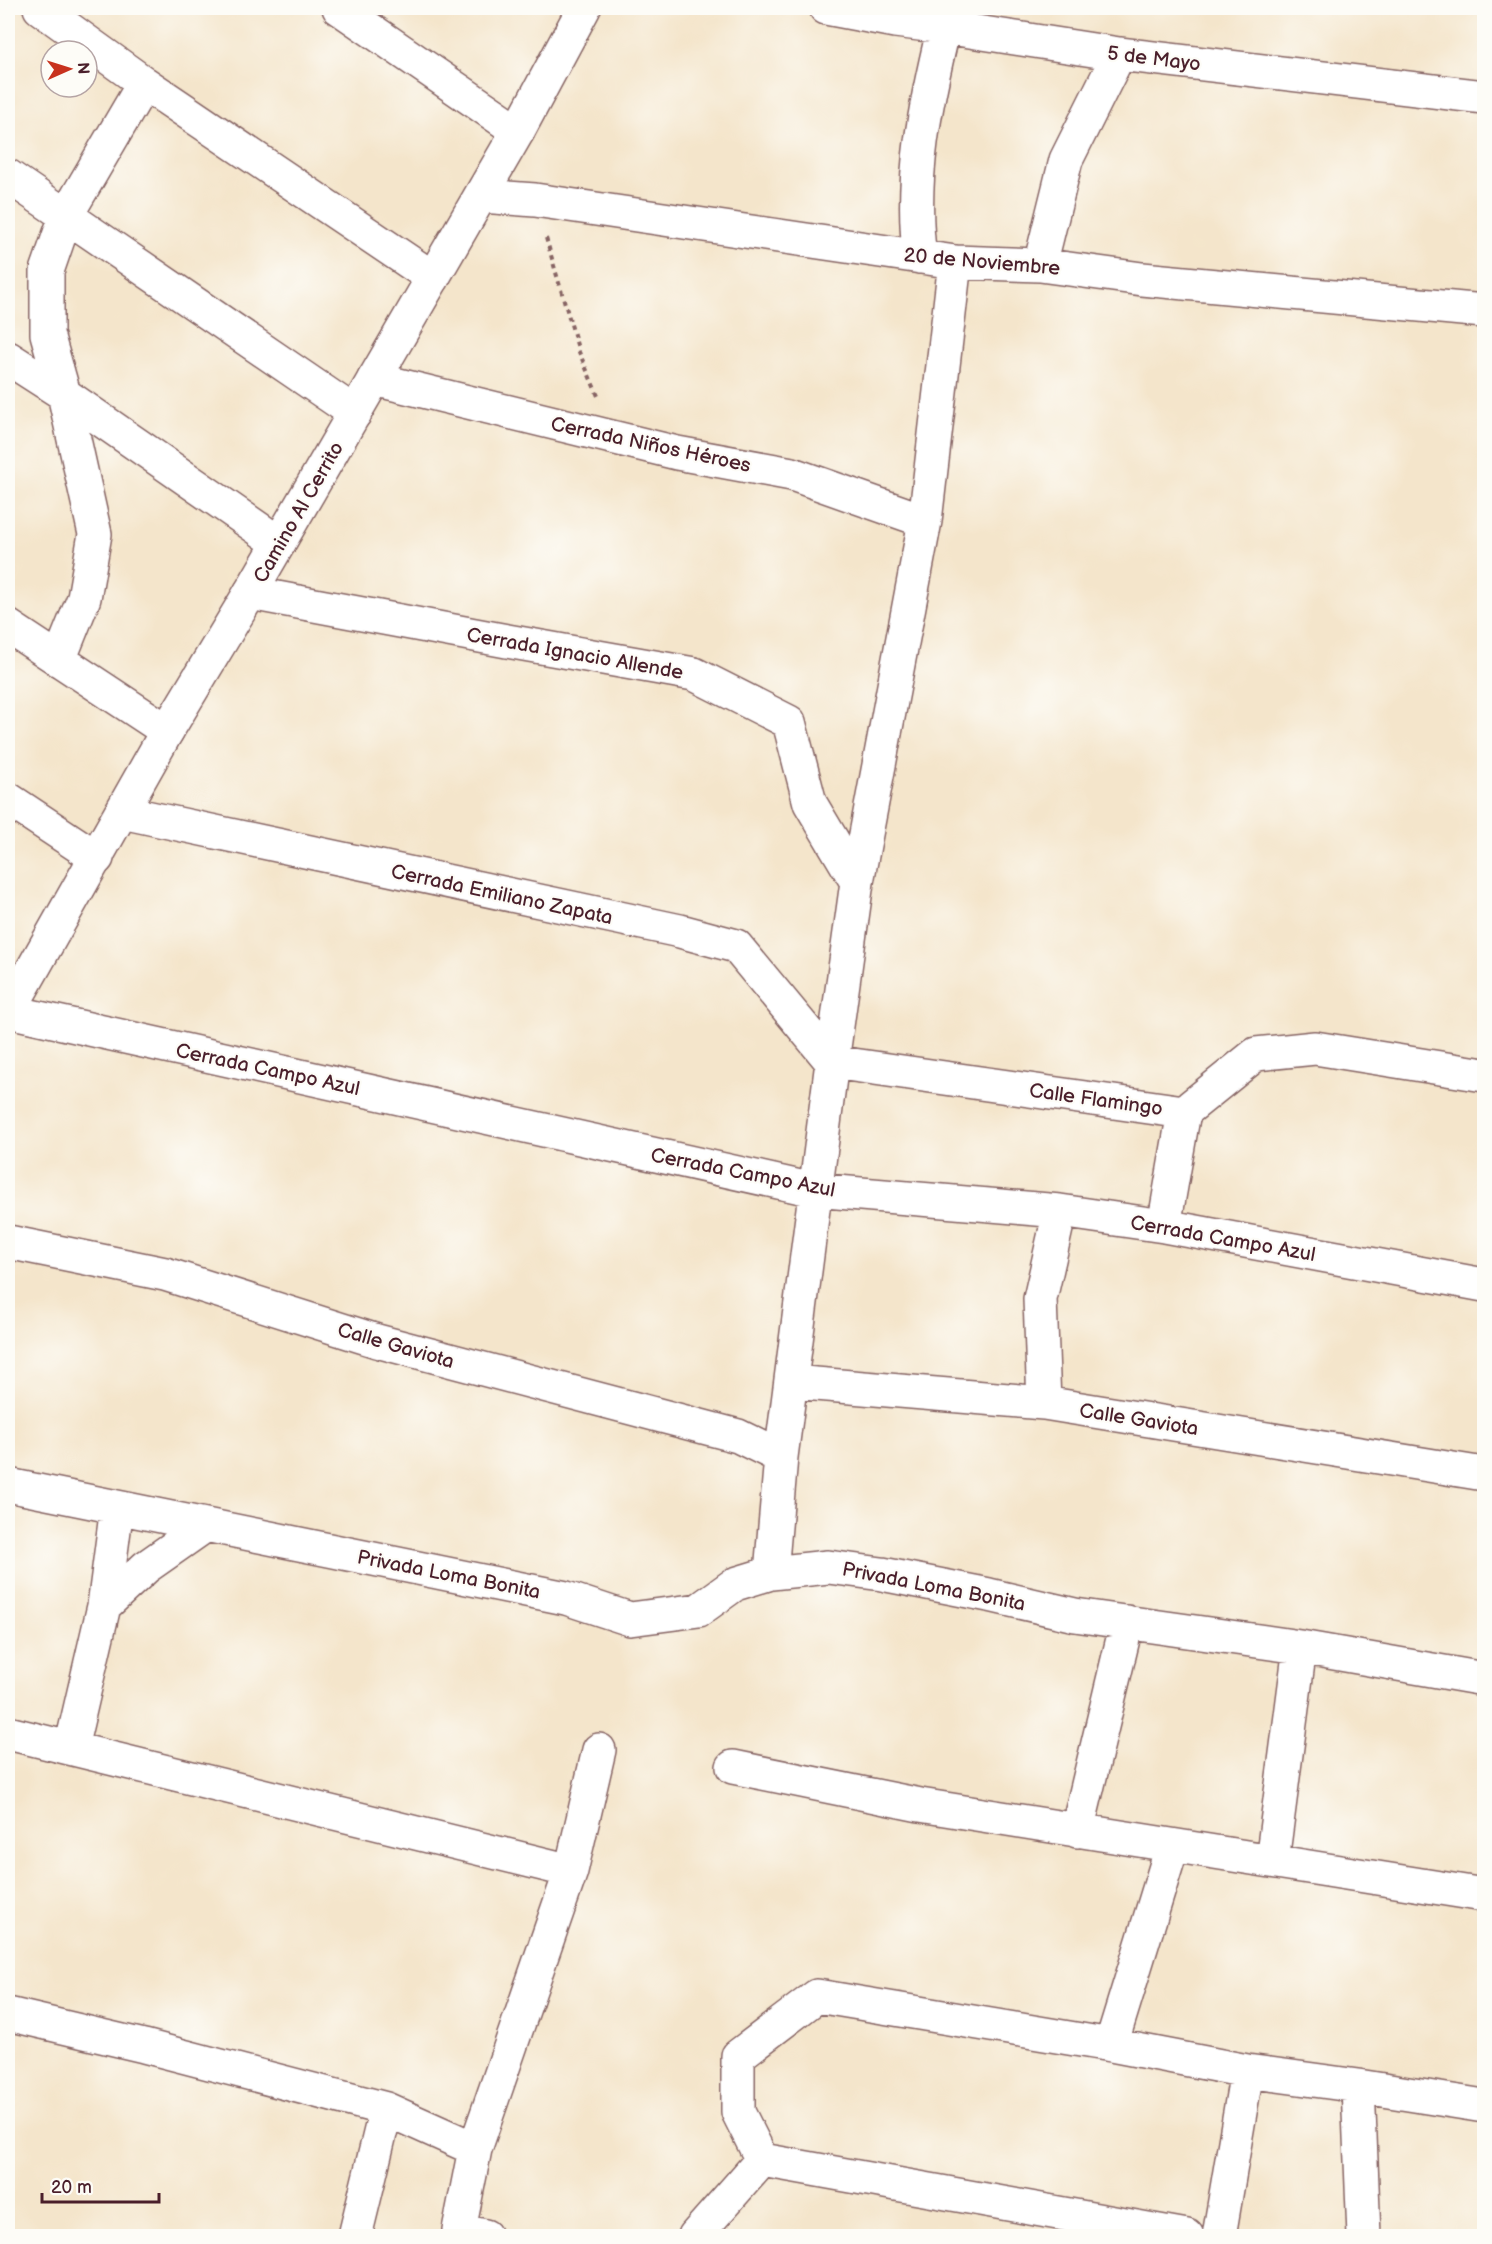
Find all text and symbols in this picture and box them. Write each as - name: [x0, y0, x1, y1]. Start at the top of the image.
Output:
- north arrow: [39, 39, 99, 99]
- street label: 5 de Mayo: [1106, 41, 1202, 77]
- text: N: [73, 62, 92, 75]
- street label: 20 de Noviembre: [903, 243, 1061, 281]
- street label: Cerrada Niños Héroes: [549, 412, 753, 478]
- street label: Camino Al Cerrito: [249, 438, 349, 587]
- street label: Cerrada Ignacio Allende: [465, 623, 685, 685]
- street label: Cerrada Emiliano Zapata: [389, 860, 615, 930]
- street label: Cerrada Campo Azul: [174, 1039, 362, 1101]
- street label: Calle Flamingo: [1028, 1079, 1164, 1121]
- street label: Cerrada Campo Azul: [649, 1143, 837, 1203]
- street label: Cerrada Campo Azul: [1128, 1211, 1317, 1267]
- street label: Calle Gaviota: [335, 1318, 457, 1374]
- street label: Calle Gaviota: [1078, 1399, 1200, 1441]
- street label: Privada Loma Bonita: [355, 1545, 542, 1605]
- street label: Privada Loma Bonita: [840, 1557, 1027, 1617]
- scale bar: [42, 2166, 159, 2204]
- text: 20 m: [51, 2177, 92, 2198]

